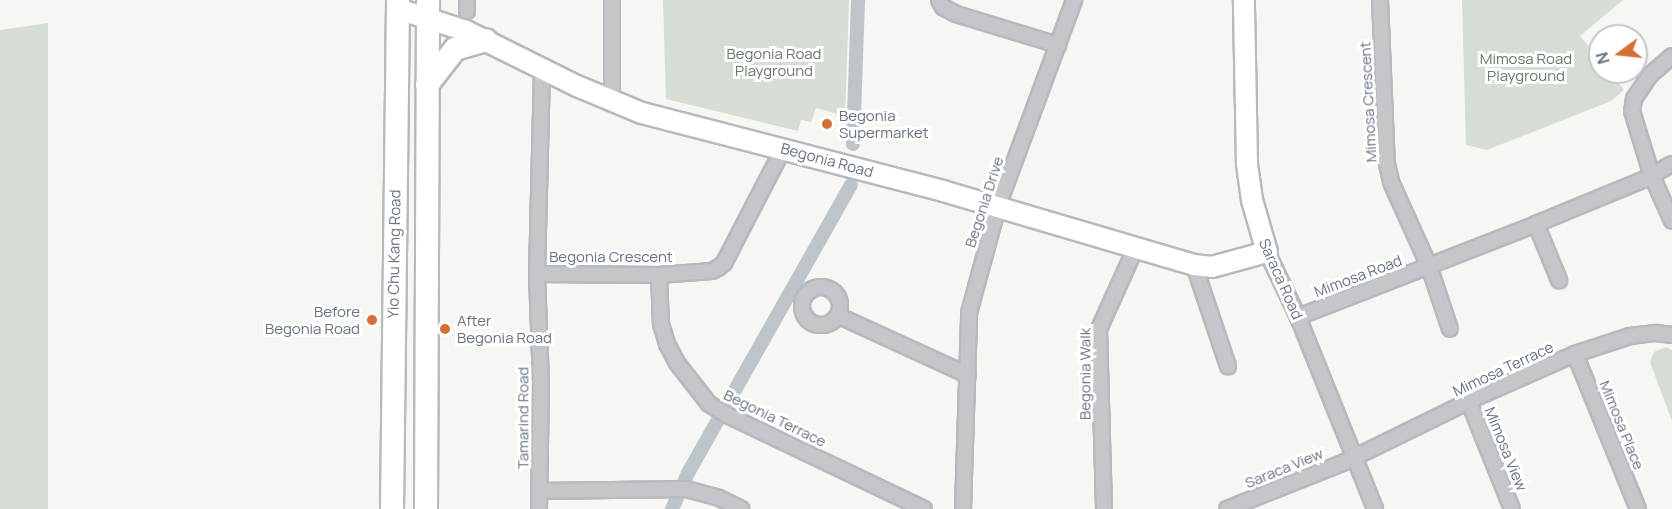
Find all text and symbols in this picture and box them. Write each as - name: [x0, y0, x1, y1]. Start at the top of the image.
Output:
- north arrow: [1588, 24, 1648, 84]
- street label: Mimosa Crescent: [1356, 41, 1380, 163]
- park label: Begonia Road Playground: [726, 44, 822, 79]
- park label: Mimosa Road Playground: [1480, 49, 1572, 84]
- text: N: [1590, 50, 1615, 67]
- place label: Begonia Supermarket: [839, 106, 929, 141]
- marker: Begonia Supermarket: [820, 117, 834, 131]
- street label: Begonia Road: [779, 139, 875, 181]
- street label: Begonia Drive: [961, 154, 1007, 250]
- street label: Yio Chu Kang Road: [384, 189, 404, 319]
- street label: Saraca Road: [1255, 236, 1307, 322]
- street label: Begonia Crescent: [549, 248, 673, 266]
- street label: Mimosa Road: [1312, 251, 1404, 301]
- place label: Before Begonia Road: [265, 302, 360, 337]
- place label: After Begonia Road: [457, 311, 552, 346]
- marker: Before Begonia Road: [365, 313, 379, 327]
- marker: After Begonia Road: [438, 322, 452, 336]
- street label: Begonia Walk: [1076, 328, 1094, 420]
- street label: Mimosa Terrace: [1450, 338, 1556, 400]
- street label: Tamarind Road: [514, 367, 532, 469]
- street label: Mimosa Place: [1596, 378, 1648, 472]
- street label: Begonia Terrace: [721, 385, 829, 451]
- street label: Mimosa View: [1481, 404, 1531, 494]
- street label: Saraca View: [1242, 444, 1326, 492]

